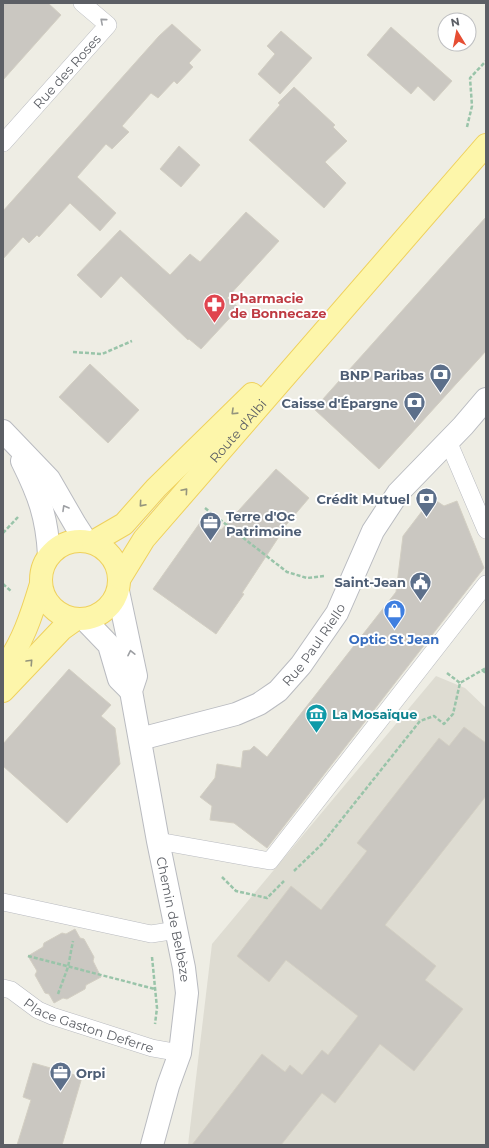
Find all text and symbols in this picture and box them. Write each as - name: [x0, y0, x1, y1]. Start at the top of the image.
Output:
- north arrow: [437, 12, 477, 52]
- text: N: [450, 14, 461, 30]
- one-way arrow: [100, 18, 108, 25]
- street label: Rue des Roses: [30, 31, 104, 112]
- place label: Pharmacie de Bonnecaze: [230, 290, 326, 321]
- pharmacy icon: Pharmacie de Bonnecaze: [202, 292, 228, 325]
- bank icon: BNP Paribas: [427, 362, 453, 395]
- place label: BNP Paribas: [340, 367, 424, 383]
- bank icon: Caisse d'Épargne: [401, 390, 427, 423]
- place label: Caisse d'Épargne: [282, 395, 398, 411]
- street label: Route d'Albi: [206, 396, 270, 466]
- one-way arrow: [231, 407, 239, 415]
- bank icon: Crédit Mutuel: [413, 486, 439, 519]
- one-way arrow: [181, 488, 188, 496]
- place label: Crédit Mutuel: [317, 491, 410, 507]
- one-way arrow: [139, 499, 146, 507]
- one-way arrow: [63, 505, 70, 512]
- place label: Terre d'Oc Patrimoine: [226, 508, 302, 539]
- office icon: Terre d'Oc Patrimoine: [197, 510, 223, 543]
- public building icon: Saint-Jean: [408, 569, 434, 602]
- place label: Saint-Jean: [334, 574, 406, 590]
- shop icon: Optic St Jean: [381, 598, 407, 631]
- street label: Rue Paul Riello: [278, 601, 348, 689]
- place label: Optic St Jean: [349, 631, 439, 647]
- one-way arrow: [127, 650, 135, 656]
- one-way arrow: [25, 660, 32, 667]
- museum icon: La Mosaïque: [304, 701, 330, 734]
- place label: La Mosaïque: [332, 706, 417, 722]
- street label: Chemin de Belbèze: [153, 855, 194, 983]
- street label: Place Gaston Deferre: [21, 994, 156, 1056]
- office icon: Orpi: [47, 1060, 73, 1093]
- place label: Orpi: [76, 1065, 105, 1081]

